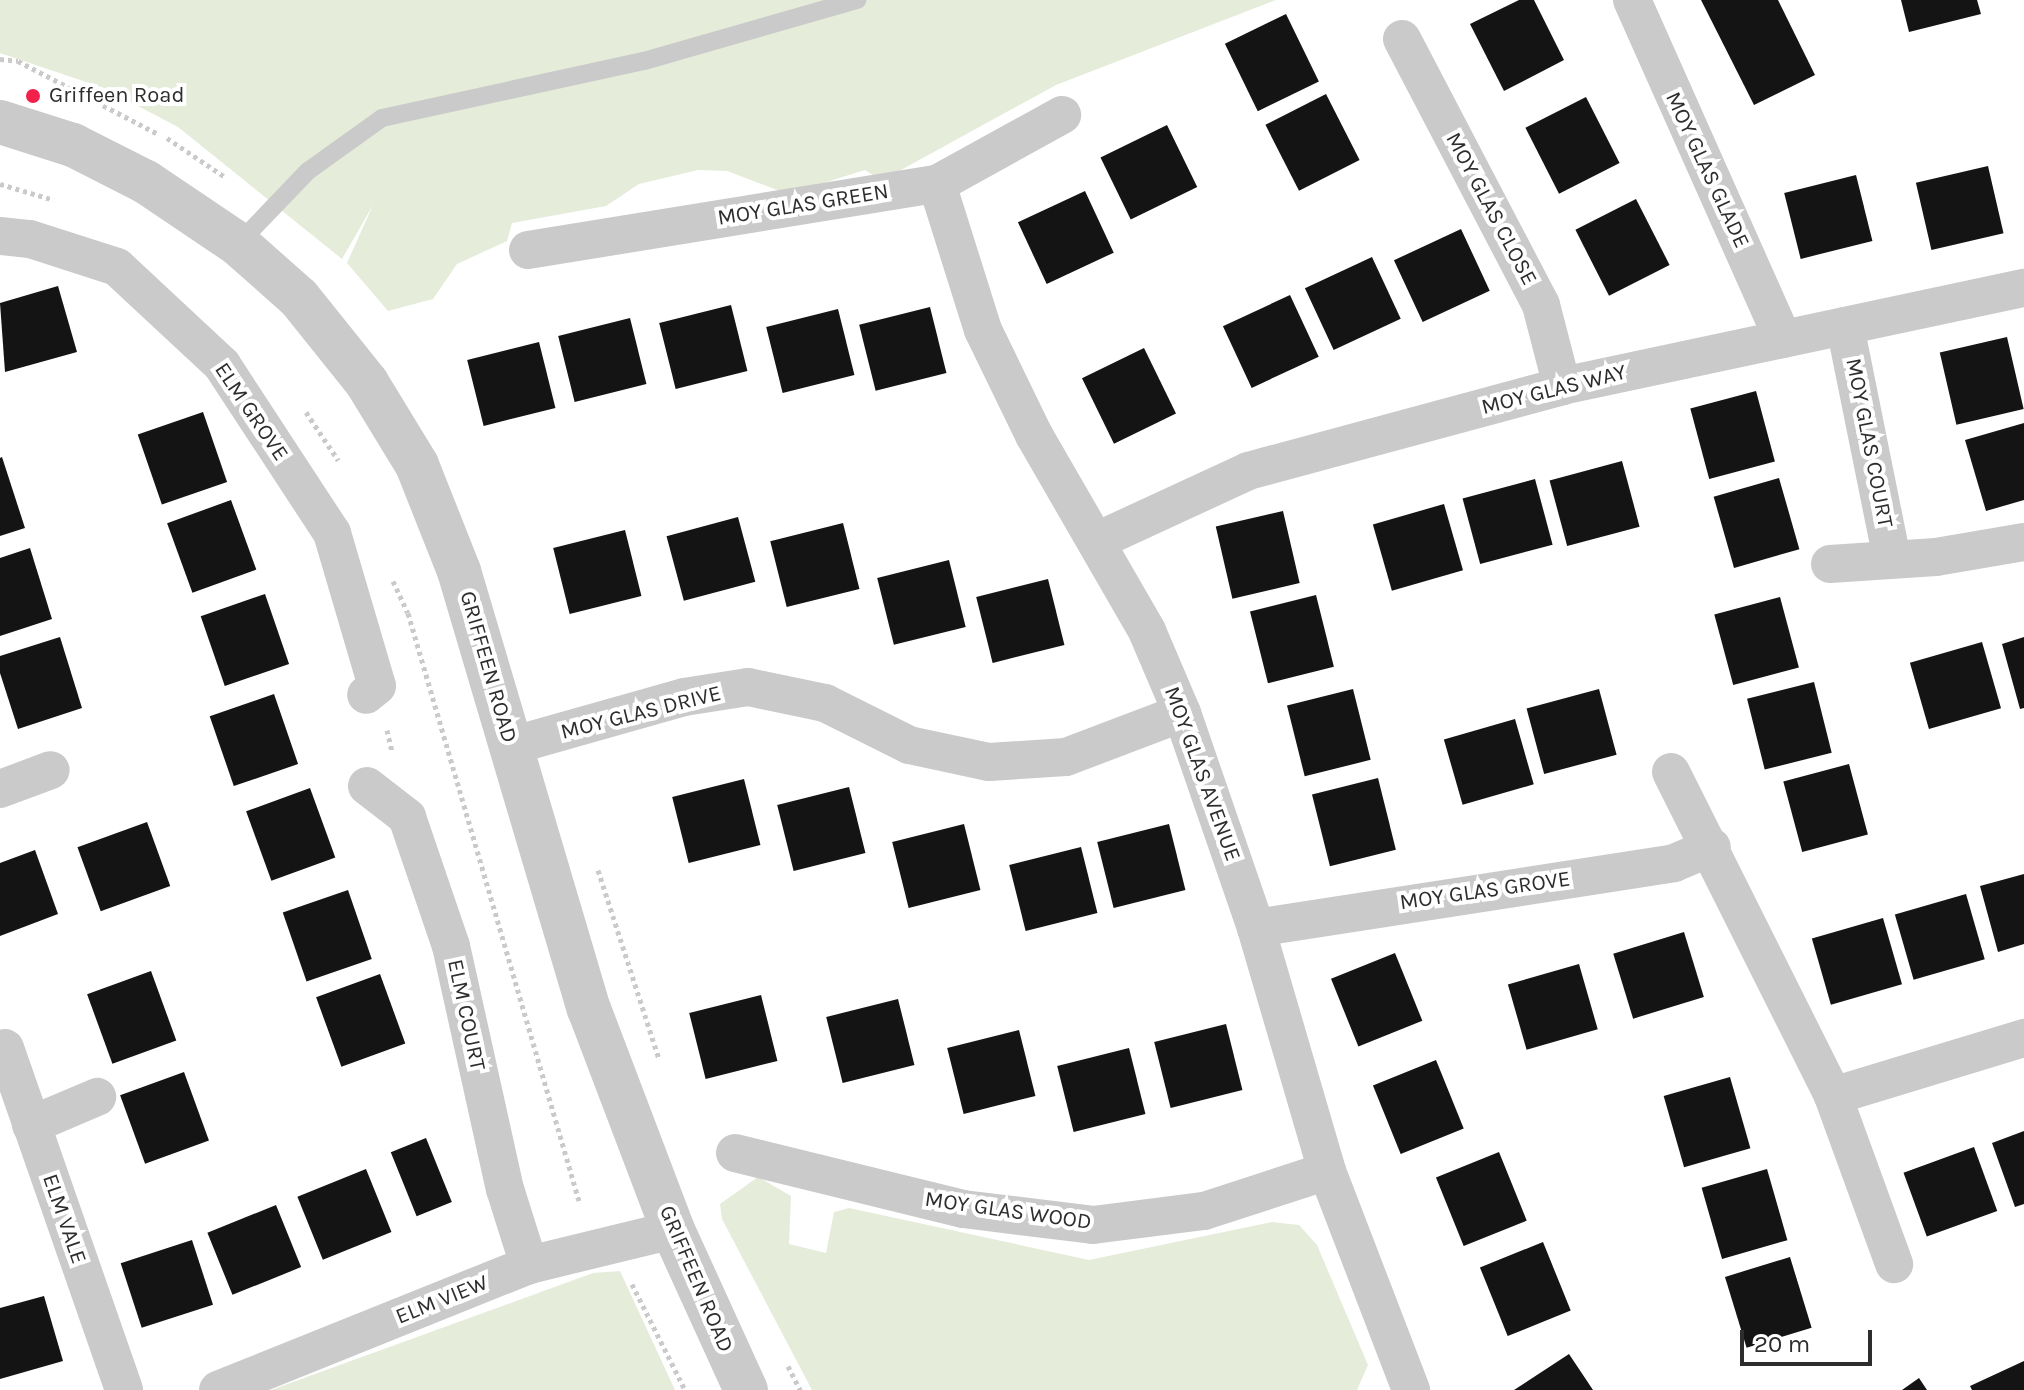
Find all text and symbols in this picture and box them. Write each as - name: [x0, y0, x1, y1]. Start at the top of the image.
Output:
- place label: Griffeen Road: [49, 83, 184, 109]
- marker: Griffeen Road: [24, 87, 42, 105]
- street label: MOY GLAS GLADE: [1659, 88, 1755, 252]
- street label: MOY GLAS CLOSE: [1440, 128, 1542, 290]
- street label: MOY GLAS GREEN: [716, 178, 890, 232]
- street label: MOY GLAS COURT: [1840, 356, 1898, 530]
- street label: ELM GROVE: [208, 358, 294, 466]
- street label: MOY GLAS WAY: [1479, 359, 1629, 421]
- street label: GRIFFEEN ROAD: [454, 588, 522, 746]
- street label: MOY GLAS DRIVE: [558, 680, 724, 746]
- street label: MOY GLAS AVENUE: [1158, 683, 1246, 865]
- street label: MOY GLAS GROVE: [1398, 866, 1572, 916]
- street label: ELM COURT: [441, 957, 491, 1073]
- street label: ELM VALE: [36, 1171, 92, 1267]
- street label: MOY GLAS WOOD: [923, 1186, 1093, 1236]
- street label: GRIFFEEN ROAD: [653, 1202, 739, 1356]
- street label: ELM VIEW: [392, 1270, 492, 1330]
- scale bar: [1744, 1314, 1876, 1364]
- text: 20 m: [1754, 1330, 1810, 1358]

